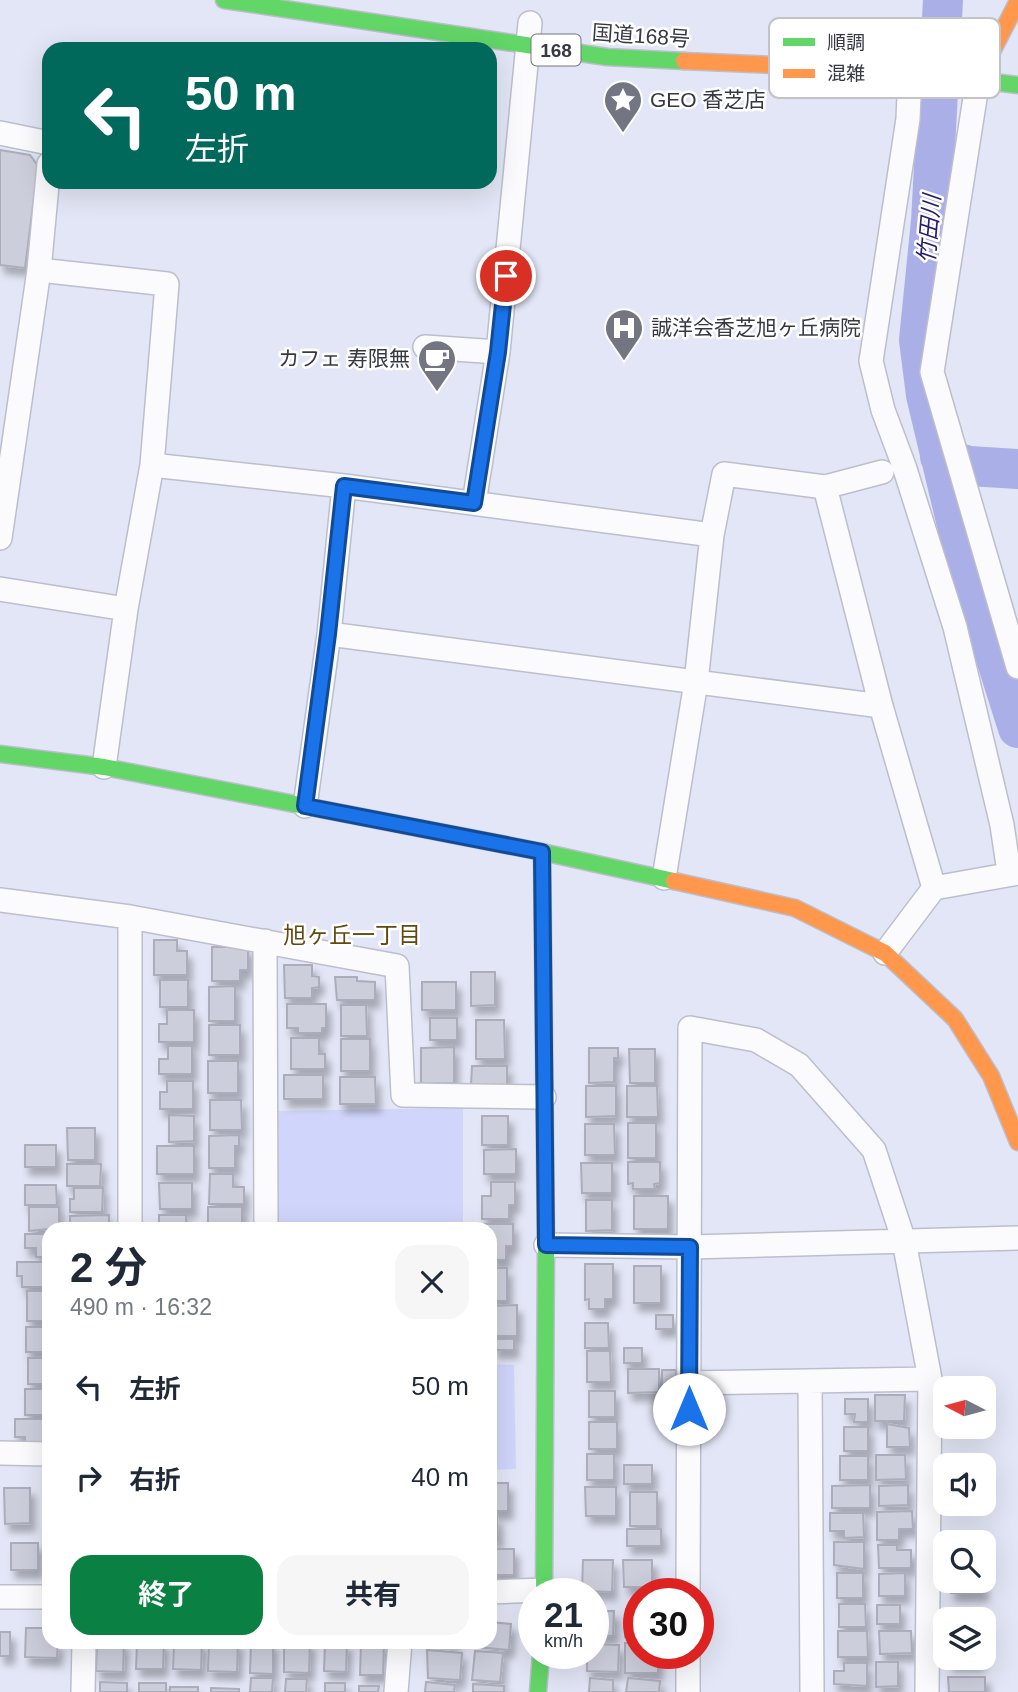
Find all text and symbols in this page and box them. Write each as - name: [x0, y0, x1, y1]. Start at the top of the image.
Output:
- legend: [769, 18, 1000, 98]
- street label: 国道168号: [591, 21, 691, 50]
- text: 順調: [827, 32, 865, 53]
- road number: 168: [532, 34, 580, 66]
- text: 混雑: [827, 63, 865, 84]
- text: 50 m: [185, 66, 297, 120]
- icon: left: [70, 70, 161, 161]
- place icon: GEO 香芝店: [602, 79, 644, 134]
- place label: GEO 香芝店: [650, 88, 766, 111]
- text: 左折: [185, 131, 249, 167]
- water label: 竹田川: [913, 191, 945, 265]
- pin: [476, 246, 536, 306]
- icon: arrive: [487, 257, 525, 295]
- hospital icon: 誠洋会香芝旭ヶ丘病院: [603, 307, 645, 362]
- place label: 誠洋会香芝旭ヶ丘病院: [651, 316, 861, 339]
- cafe icon: カフェ 寿限無: [416, 338, 458, 393]
- place label: カフェ 寿限無: [278, 347, 410, 370]
- district label: 旭ヶ丘一丁目: [283, 922, 421, 948]
- text: 2 分: [70, 1244, 147, 1291]
- button: close: [395, 1245, 469, 1319]
- text: 490 m · 16:32: [70, 1294, 212, 1320]
- icon: left: [70, 1368, 108, 1406]
- text: 50 m: [411, 1371, 469, 1401]
- position arrow: [652, 1372, 726, 1446]
- text: 左折: [129, 1374, 181, 1404]
- north arrow: [933, 1376, 996, 1438]
- map controls: [933, 1376, 996, 1670]
- button: sound: [933, 1453, 996, 1516]
- icon: right: [70, 1459, 108, 1497]
- text: 40 m: [411, 1462, 469, 1492]
- text: 右折: [129, 1465, 181, 1495]
- button: search: [933, 1530, 996, 1593]
- button: 終了: [70, 1555, 263, 1635]
- button: 共有: [277, 1555, 469, 1635]
- speed limit sign: 30: [623, 1578, 714, 1669]
- text: 21: [544, 1595, 583, 1634]
- button: layers: [933, 1607, 996, 1670]
- text: km/h: [544, 1631, 583, 1651]

